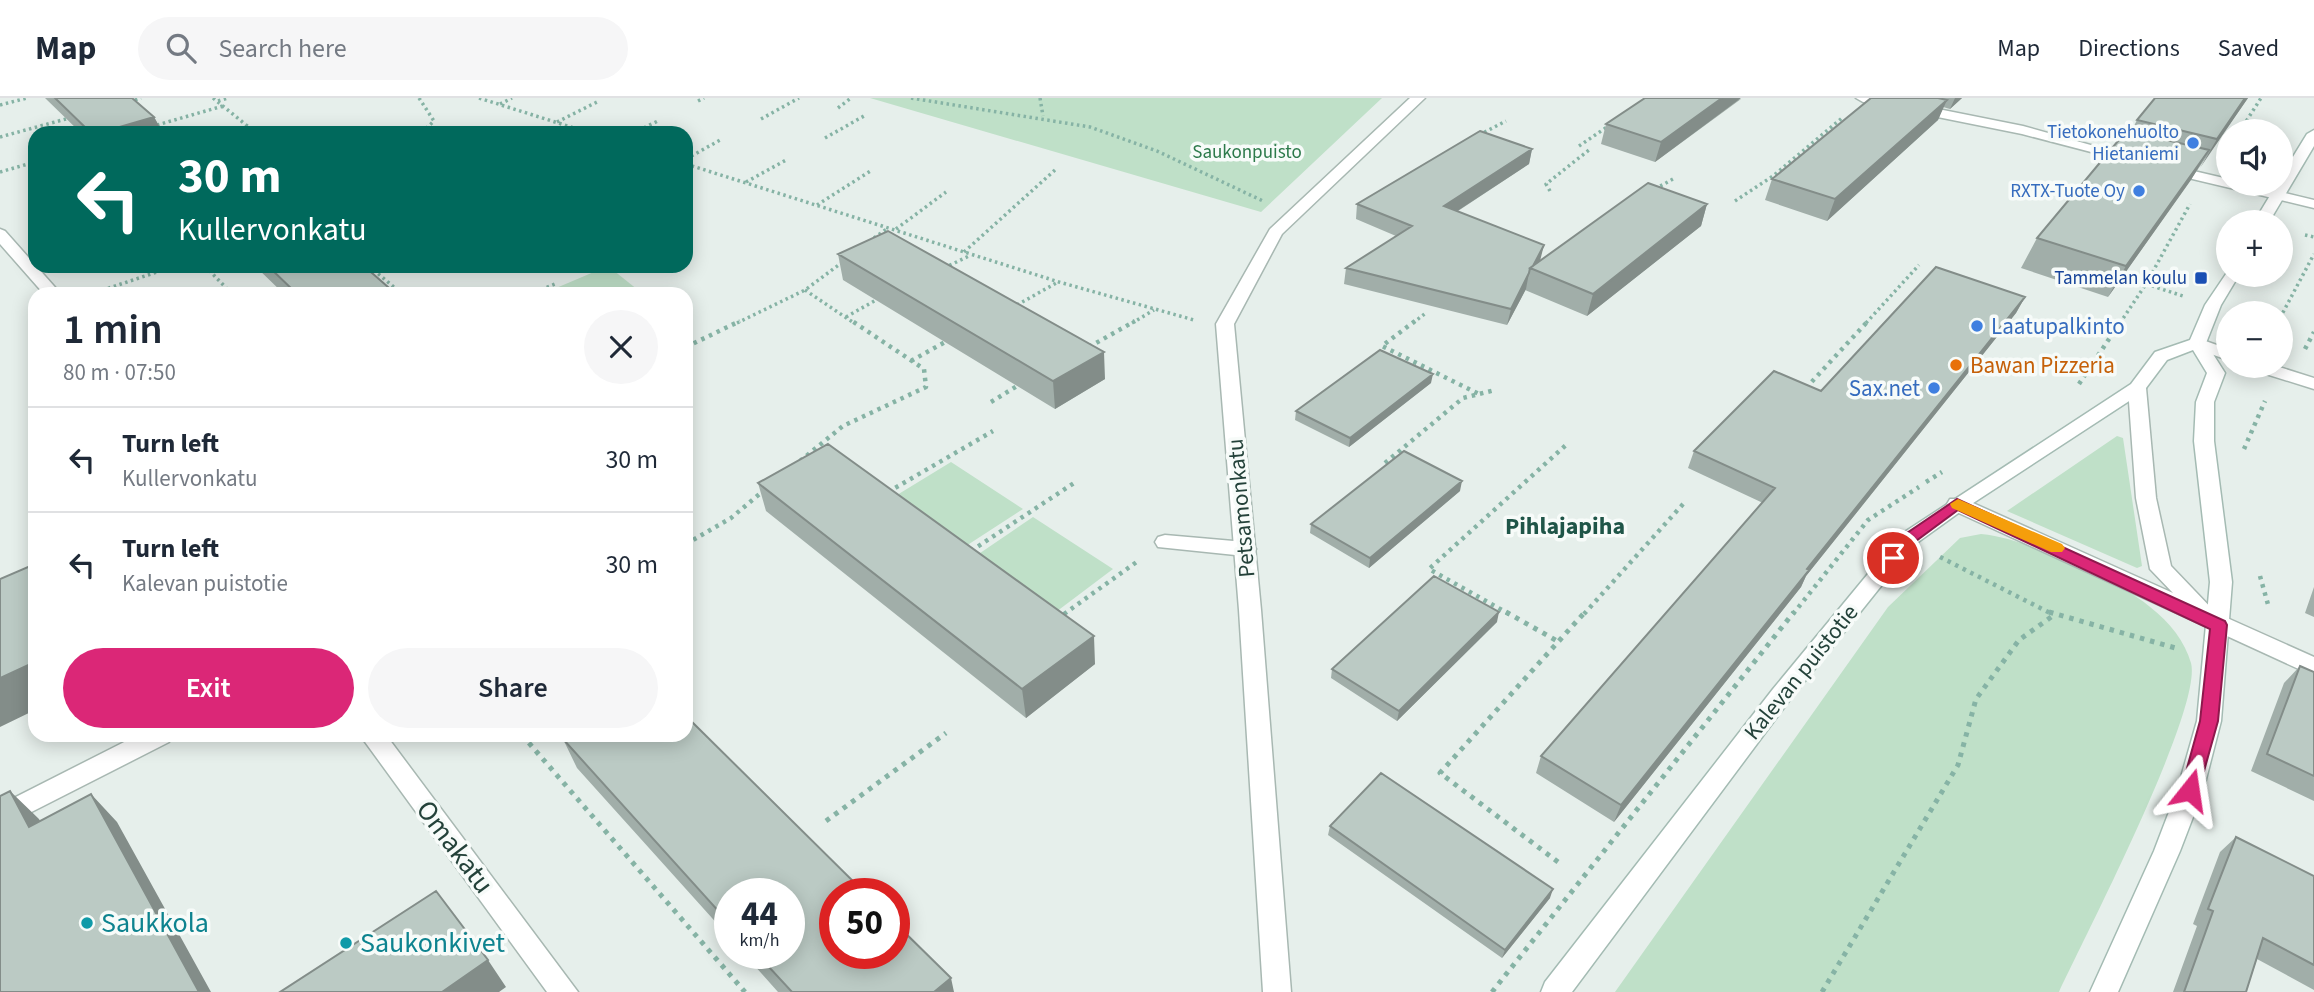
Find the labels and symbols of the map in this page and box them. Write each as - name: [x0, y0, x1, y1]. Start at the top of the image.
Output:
- place label: Tietokonehuolto Hietaniemi: [2047, 119, 2179, 168]
- marker: Tietokonehuolto Hietaniemi: [2185, 135, 2201, 151]
- park label: Saukonpuisto: [1192, 139, 1302, 166]
- place label: RXTX-Tuote Oy: [2010, 178, 2125, 205]
- marker: RXTX-Tuote Oy: [2131, 183, 2147, 199]
- place label: Tammelan koulu: [2054, 265, 2187, 292]
- marker: Tammelan koulu: [2193, 270, 2209, 286]
- place label: Laatupalkinto: [1991, 310, 2125, 343]
- marker: Laatupalkinto: [1969, 318, 1985, 334]
- place label: Bawan Pizzeria: [1970, 349, 2115, 382]
- marker: Bawan Pizzeria: [1948, 357, 1964, 373]
- place label: Sax.net: [1849, 372, 1920, 405]
- marker: Sax.net: [1926, 380, 1942, 396]
- street label: Petsamonkatu: [1218, 437, 1264, 579]
- district label: Pihlajapiha: [1505, 509, 1625, 544]
- pin: [1863, 528, 1923, 588]
- street label: Kalevan puistotie: [1736, 597, 1866, 747]
- position arrow: [2153, 753, 2227, 827]
- street label: Omakatu: [407, 792, 503, 902]
- speed limit sign: 50: [819, 878, 910, 969]
- place label: Saukkola: [101, 903, 209, 943]
- marker: Saukkola: [79, 915, 95, 931]
- place label: Saukonkivet: [360, 923, 505, 963]
- marker: Saukonkivet: [338, 935, 354, 951]

